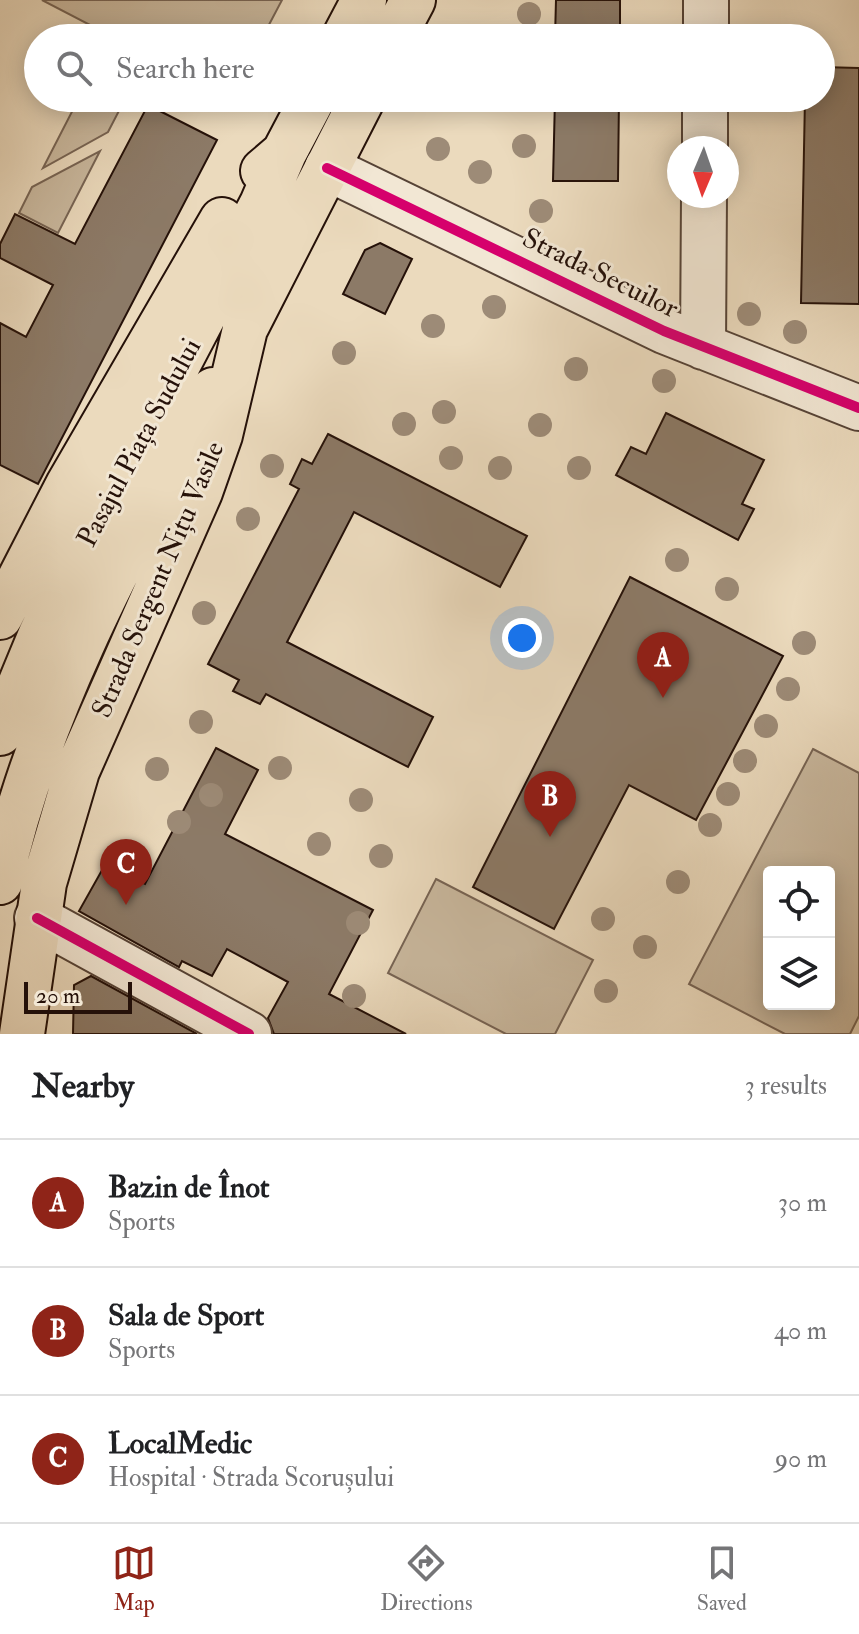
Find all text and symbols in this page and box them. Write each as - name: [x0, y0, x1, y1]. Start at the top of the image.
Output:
- search box: [24, 24, 835, 112]
- icon: search: [52, 46, 96, 90]
- text: Search here: [116, 50, 255, 87]
- north arrow: [667, 136, 739, 208]
- street label: Strada Secuilor: [517, 221, 685, 326]
- street label: Pasajul Piața Sudului: [70, 332, 209, 553]
- street label: Strada Sergent Nițu Vasile: [84, 436, 233, 723]
- your location: [502, 618, 542, 658]
- pin: A: [637, 632, 689, 698]
- pin: B: [524, 771, 576, 837]
- pin: C: [100, 839, 152, 905]
- map controls: [763, 866, 835, 1010]
- button: locate: [763, 866, 835, 938]
- button: layers: [763, 938, 835, 1010]
- scale bar: [24, 978, 132, 1014]
- text: 20 m: [36, 982, 80, 1010]
- text: Nearby: [32, 1065, 134, 1108]
- text: 3 results: [745, 1070, 827, 1102]
- text: Bazin de Înot: [108, 1169, 270, 1206]
- text: A: [50, 1187, 66, 1219]
- text: 30 m: [778, 1187, 827, 1219]
- text: Sports: [108, 1206, 175, 1238]
- text: Sala de Sport: [108, 1297, 264, 1334]
- text: B: [49, 1315, 67, 1347]
- text: 40 m: [774, 1315, 827, 1347]
- text: Sports: [108, 1334, 175, 1366]
- text: LocalMedic: [108, 1425, 252, 1462]
- text: C: [48, 1443, 68, 1475]
- text: 90 m: [775, 1443, 827, 1475]
- text: Hospital · Strada Scorușului: [108, 1462, 394, 1494]
- tab: Map: [112, 1541, 156, 1617]
- tab: Directions: [380, 1541, 473, 1617]
- tab: Saved: [697, 1541, 747, 1617]

